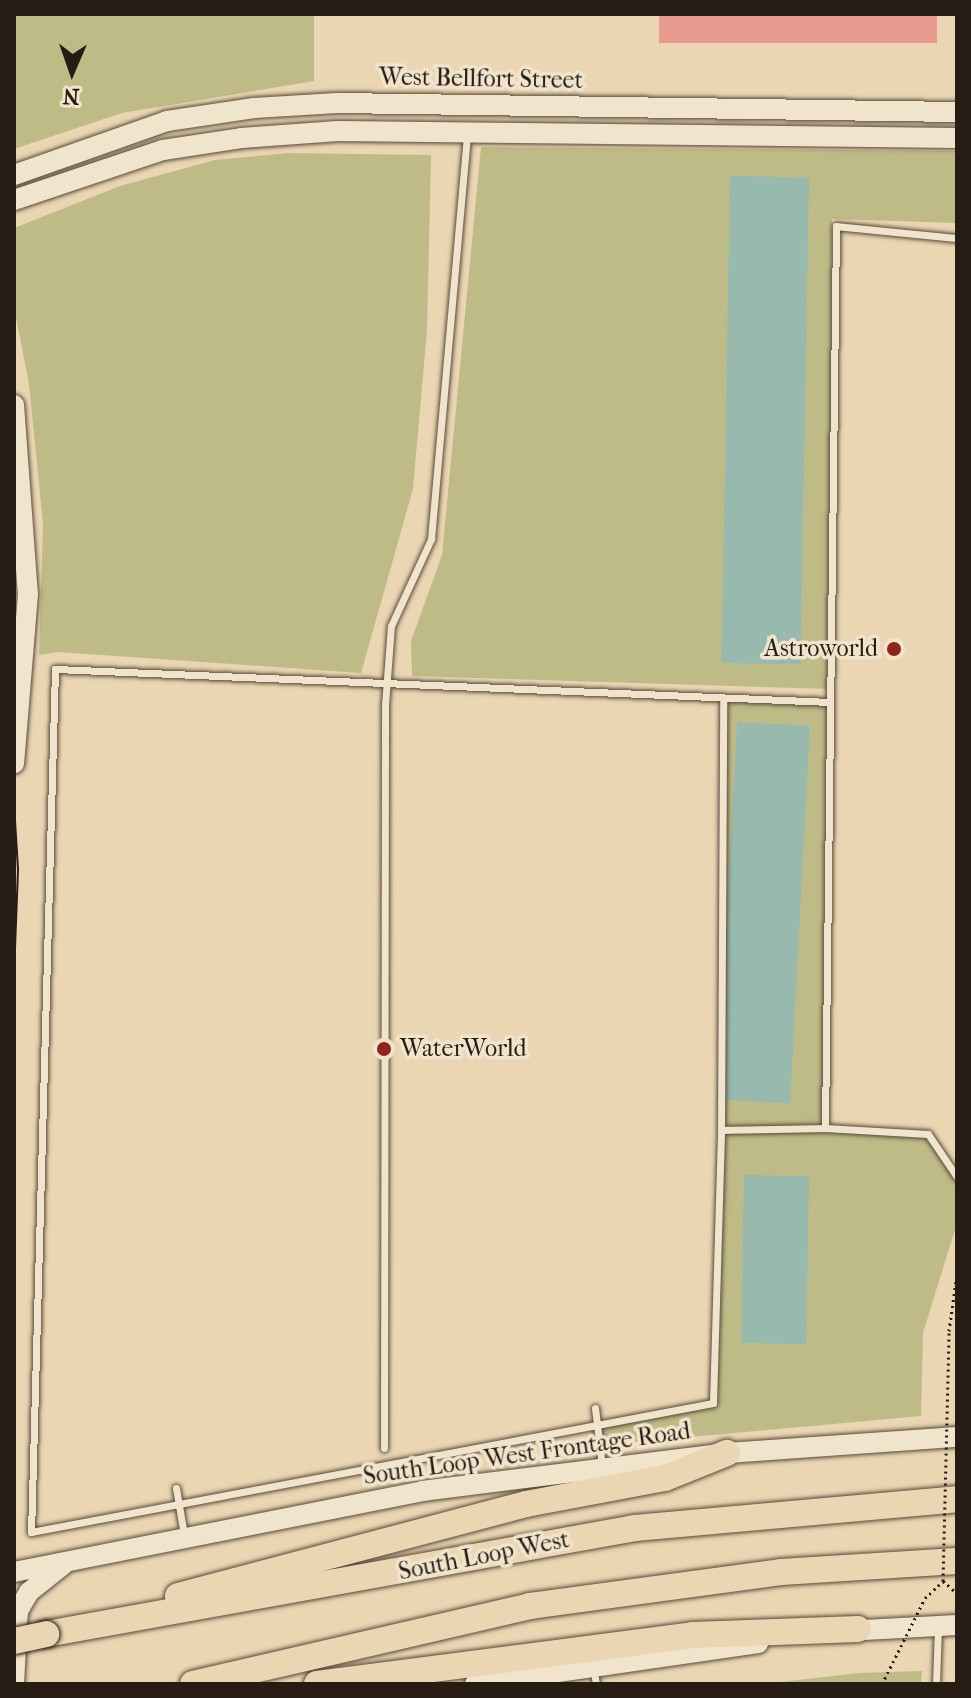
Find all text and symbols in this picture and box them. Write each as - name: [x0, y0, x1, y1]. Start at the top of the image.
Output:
- north arrow: [32, 32, 112, 112]
- street label: West Bellfort Street: [379, 63, 583, 95]
- text: N: [62, 83, 80, 109]
- place label: Astroworld: [764, 635, 878, 663]
- marker: Astroworld: [885, 640, 903, 658]
- place label: WaterWorld: [400, 1035, 527, 1063]
- marker: WaterWorld: [375, 1040, 393, 1058]
- street label: South Loop West Frontage Road: [362, 1417, 692, 1491]
- street label: South Loop West: [396, 1525, 572, 1587]

